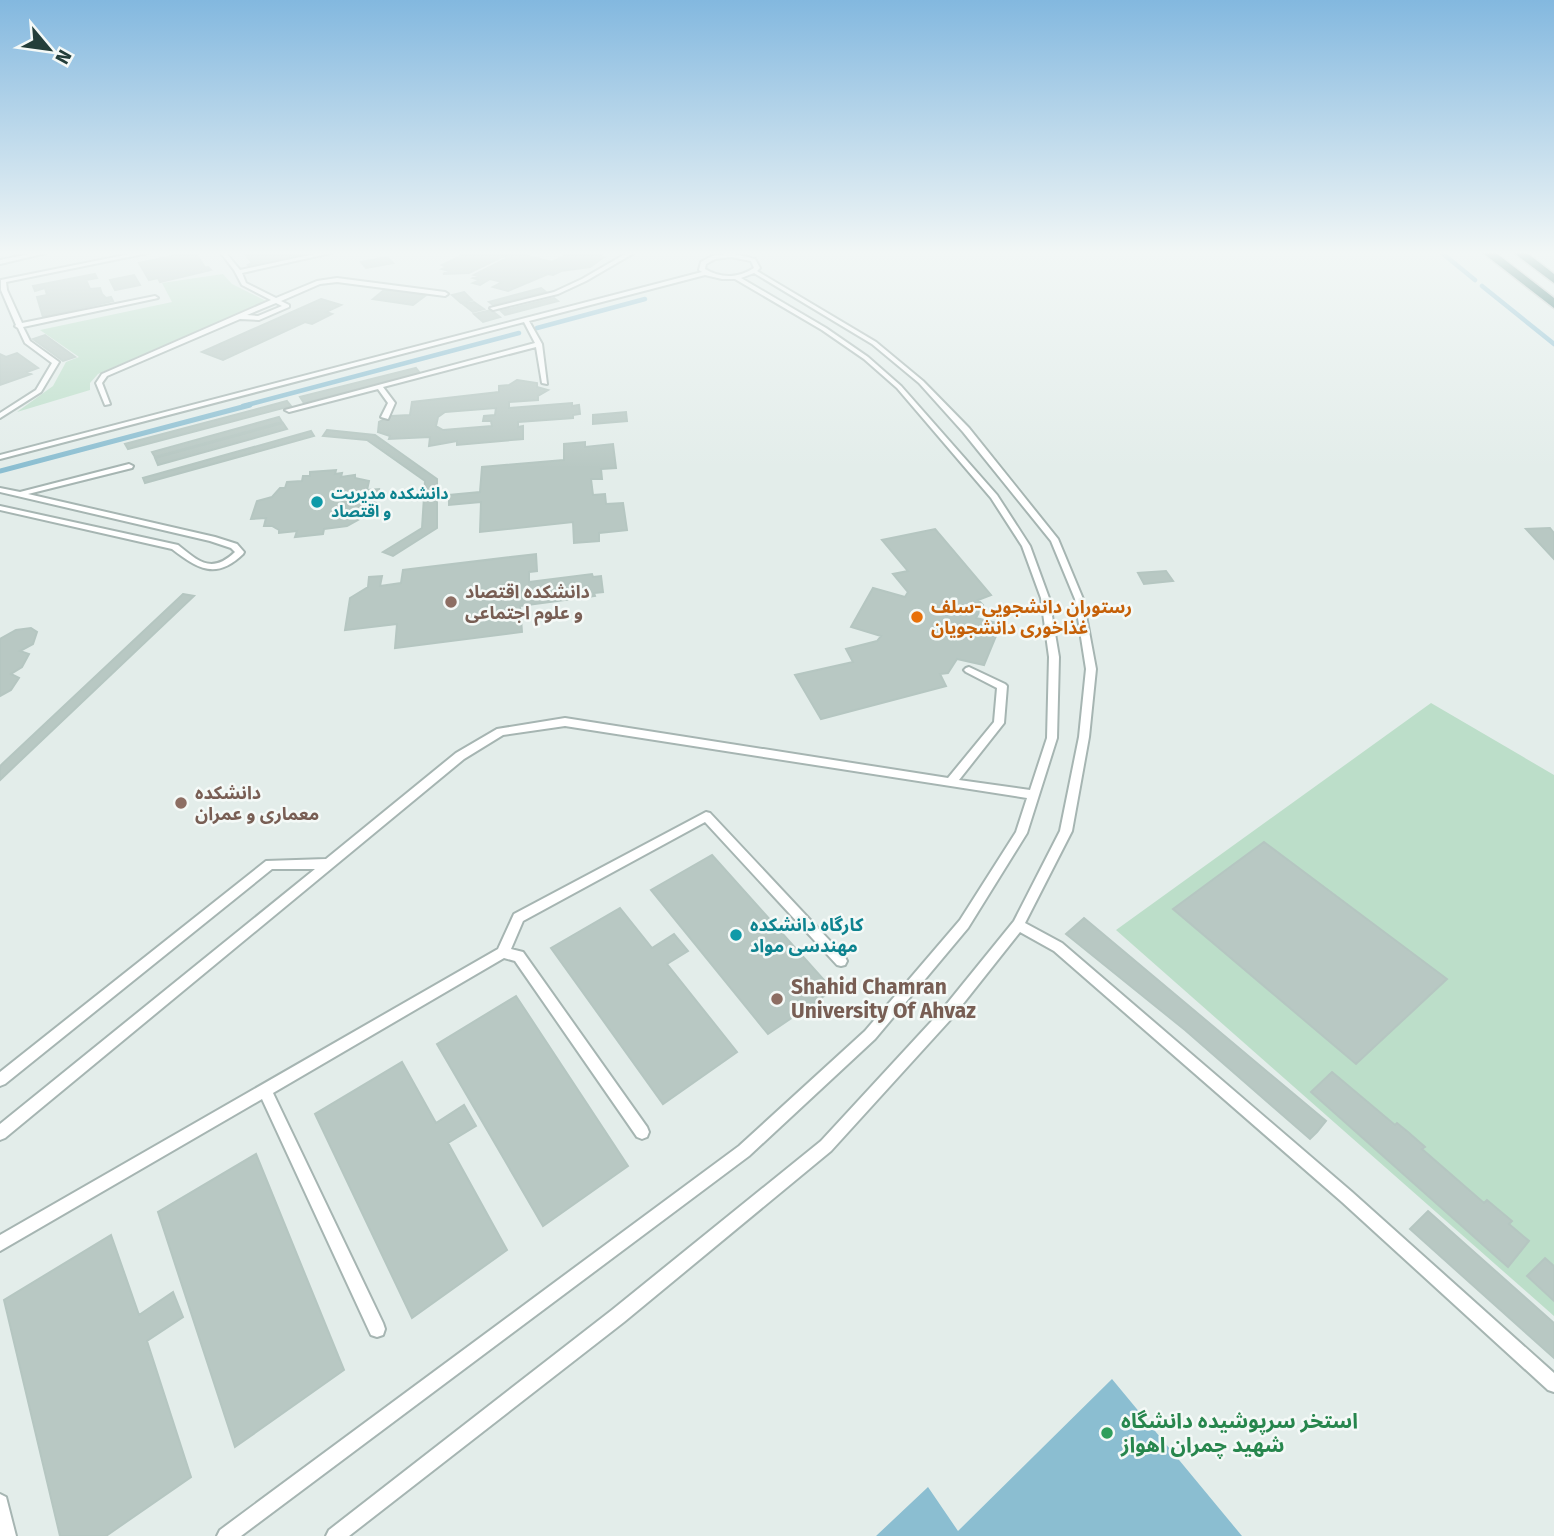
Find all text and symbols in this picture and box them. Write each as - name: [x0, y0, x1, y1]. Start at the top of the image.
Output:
- north arrow: [14, 14, 84, 84]
- text: N: [50, 46, 77, 68]
- place label: دانشکده مدیریت و اقتصاد: [331, 484, 449, 521]
- marker: دانشکده مدیریت و اقتصاد: [309, 494, 325, 510]
- place label: دانشکده اقتصاد و علوم اجتماعی: [465, 581, 590, 626]
- marker: دانشکده اقتصاد و علوم اجتماعی: [443, 594, 459, 610]
- place label: رستوران دانشجویی-سلف غذاخوری دانشجویان: [931, 596, 1132, 639]
- marker: رستوران دانشجویی-سلف غذاخوری دانشجویان: [909, 609, 925, 625]
- place label: دانشکده معماری و عمران: [195, 782, 319, 825]
- marker: دانشکده معماری و عمران: [173, 795, 189, 811]
- place label: کارگاه دانشکده مهندسی مواد: [750, 914, 864, 957]
- marker: کارگاه دانشکده مهندسی مواد: [728, 927, 744, 943]
- place label: Shahid Chamran University Of Ahvaz: [791, 974, 976, 1024]
- marker: Shahid Chamran University Of Ahvaz: [769, 991, 785, 1007]
- place label: استخر سرپوشیده دانشگاه شهید چمران اهواز: [1120, 1408, 1358, 1459]
- marker: استخر سرپوشیده دانشگاه شهید چمران اهواز: [1099, 1425, 1115, 1441]

